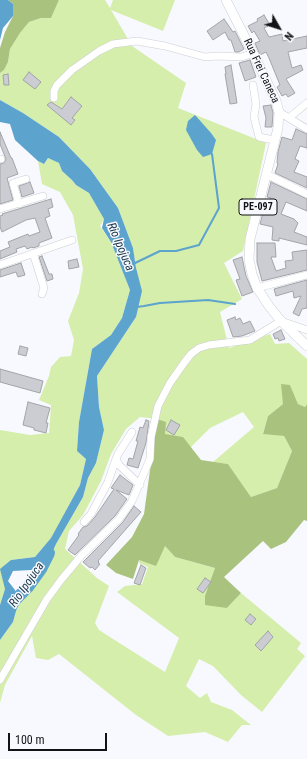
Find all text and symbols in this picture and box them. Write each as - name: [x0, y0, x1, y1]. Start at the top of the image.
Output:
- north arrow: [259, 8, 299, 48]
- text: N: [282, 29, 296, 43]
- street label: Rua Frei Caneca: [240, 37, 282, 105]
- road number: PE-097: [239, 199, 277, 215]
- water label: Rio Ipojuca: [103, 221, 137, 273]
- water label: Rio Ipojuca: [6, 560, 48, 610]
- scale bar: [10, 725, 109, 751]
- text: 100 m: [15, 733, 45, 747]

